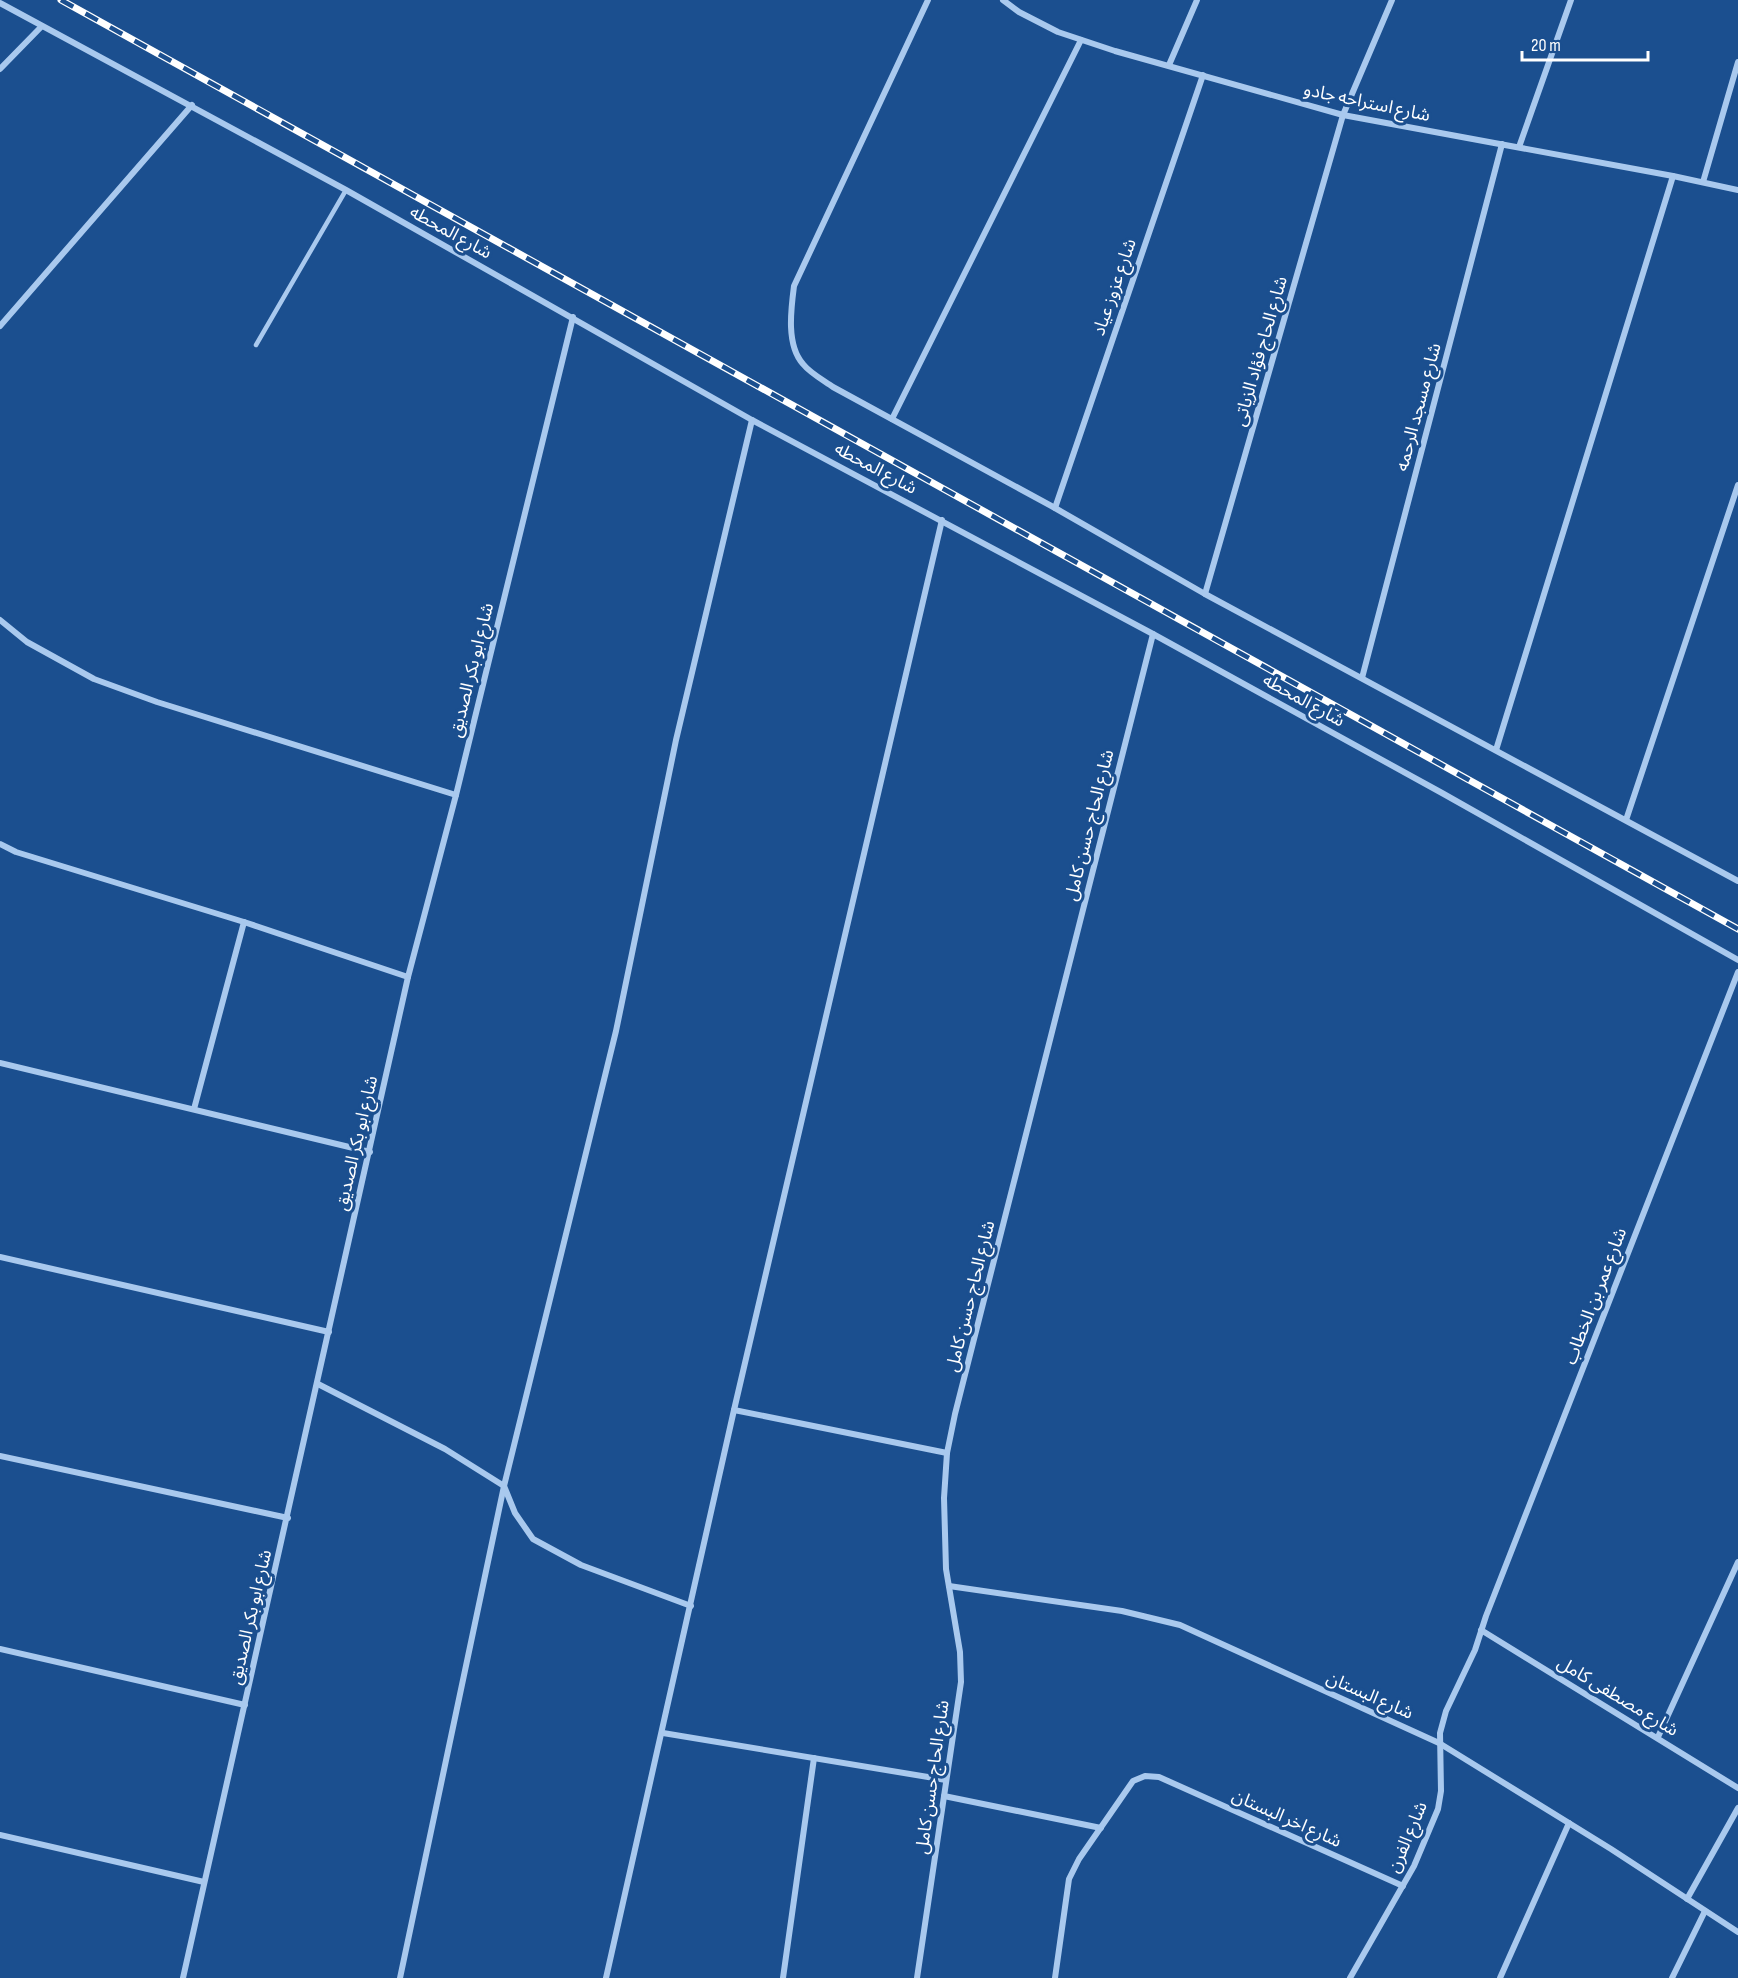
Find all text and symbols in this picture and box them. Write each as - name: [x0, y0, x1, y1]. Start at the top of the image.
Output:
- scale bar: [1522, 24, 1648, 62]
- text: 20 m: [1531, 35, 1561, 56]
- street label: شارع استراحه جادو: [1301, 79, 1432, 129]
- street label: شارع المحطه: [405, 201, 495, 266]
- street label: شارع عزوز عياد: [1088, 236, 1144, 339]
- street label: شارع الحاج فؤاد الزياتى: [1229, 274, 1295, 429]
- street label: شارع مسجد الرحمه: [1391, 341, 1449, 474]
- street label: شارع المحطه: [830, 438, 921, 502]
- street label: شارع ابو بكر الصديق: [445, 601, 501, 740]
- street label: شارع المحطه: [1258, 669, 1348, 734]
- street label: شارع الحاج حسن كامل: [1061, 747, 1121, 904]
- street label: شارع ابو بكر الصديق: [331, 1074, 385, 1213]
- street label: شارع الحاج حسن كامل: [942, 1218, 1002, 1375]
- street label: شارع عمر بن الخطاب: [1560, 1225, 1634, 1368]
- street label: شارع ابو بكر الصديق: [225, 1548, 279, 1687]
- street label: شارع مصطفى كامل: [1552, 1652, 1682, 1743]
- street label: شارع البستان: [1322, 1667, 1416, 1727]
- street label: شارع الحاج حسن كامل: [911, 1699, 957, 1856]
- street label: شارع اخر البستان: [1228, 1785, 1345, 1855]
- street label: شارع الفرن: [1383, 1798, 1435, 1877]

